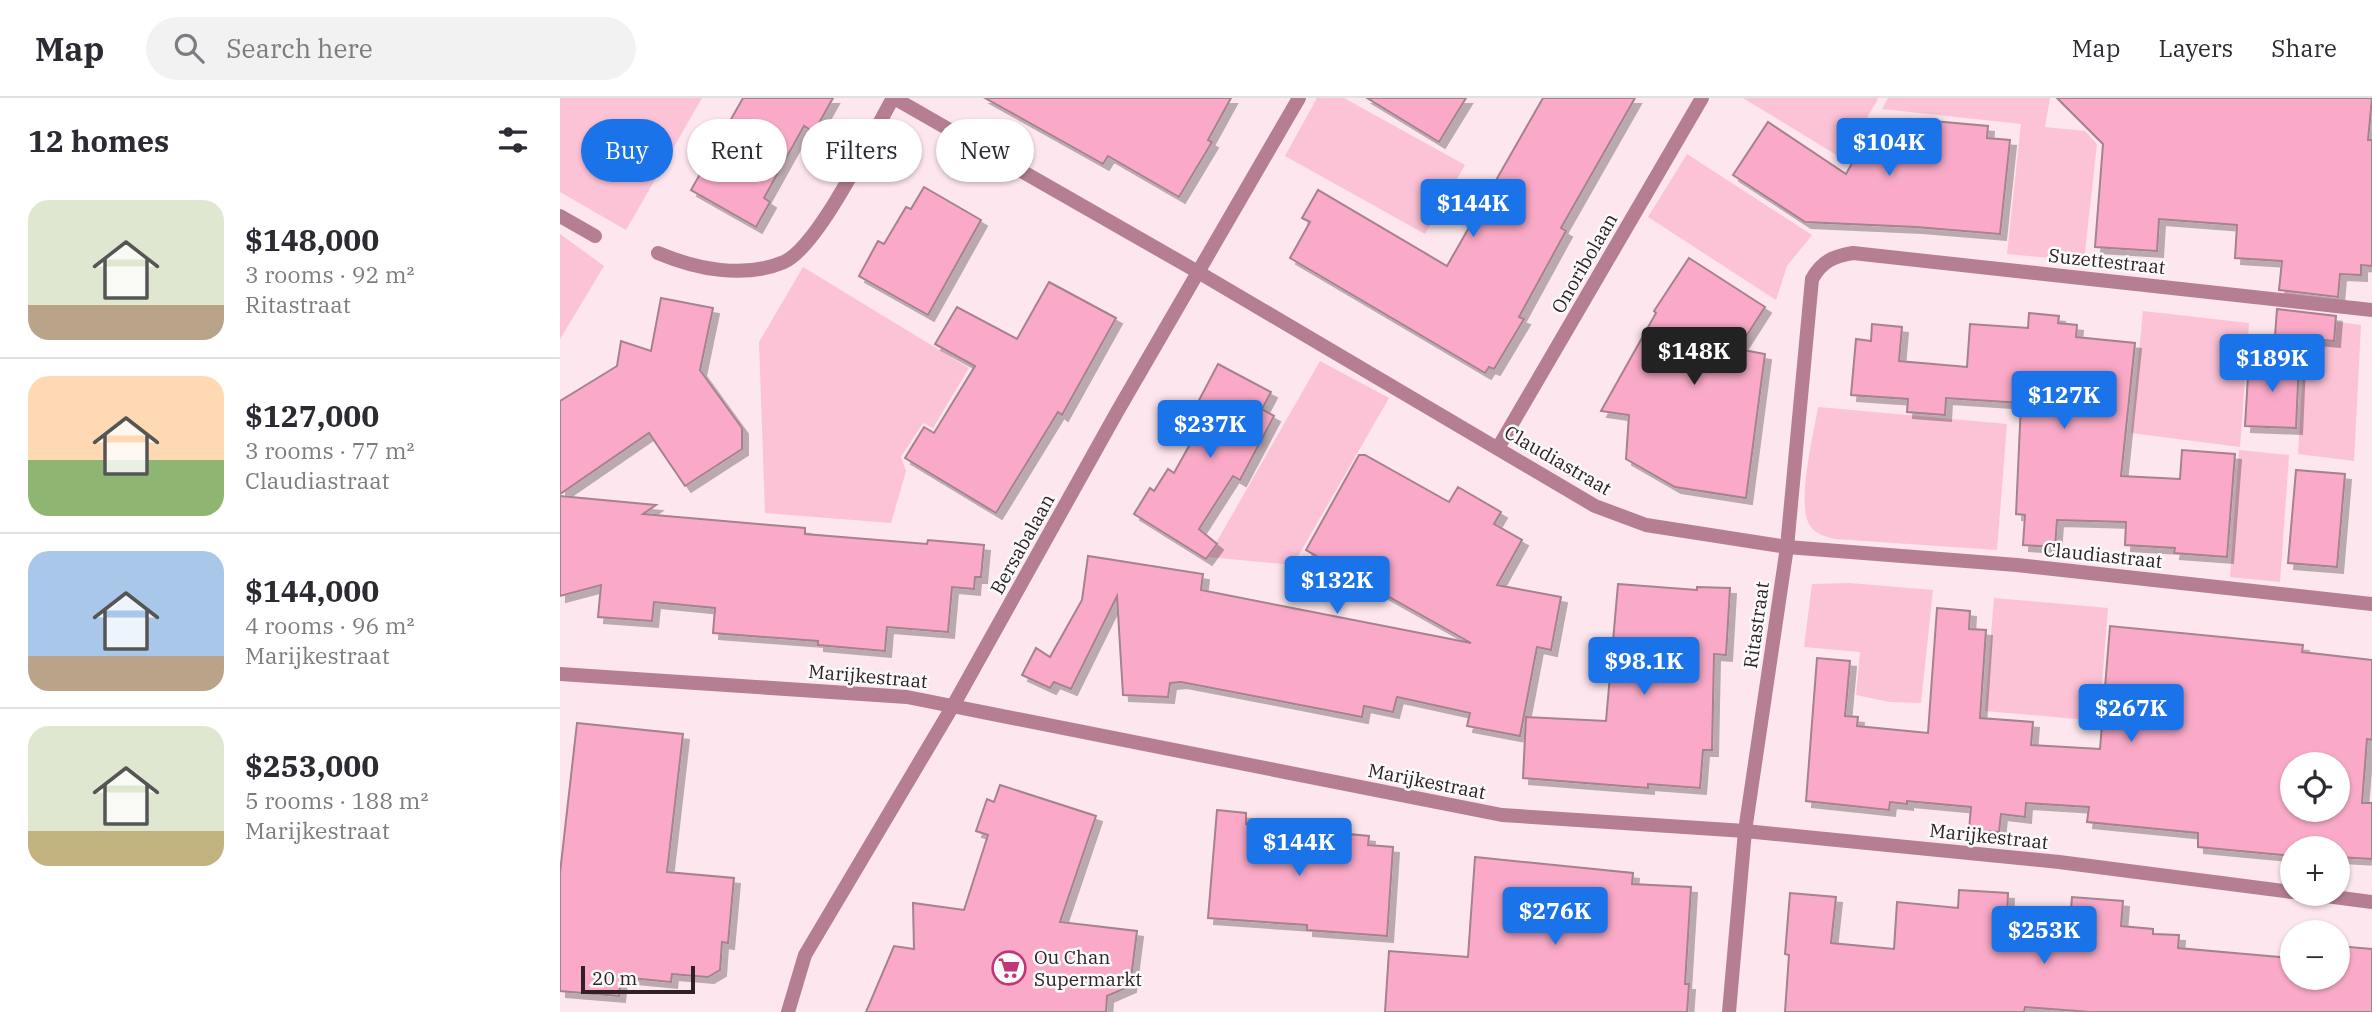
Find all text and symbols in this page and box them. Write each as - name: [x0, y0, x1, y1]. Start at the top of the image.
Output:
- search box: [146, 17, 636, 80]
- text: Map: [35, 27, 104, 70]
- icon: search: [170, 29, 208, 67]
- text: Search here: [226, 31, 373, 65]
- text: Map: [2072, 32, 2120, 64]
- text: Layers: [2158, 32, 2233, 64]
- text: Share: [2271, 32, 2337, 64]
- pin: $104K: [1840, 118, 1938, 178]
- chip: Buy: [581, 119, 673, 182]
- chip: Rent: [687, 119, 787, 182]
- chip: Filters: [801, 119, 922, 182]
- chip: New: [936, 119, 1034, 182]
- text: 12 homes: [28, 121, 169, 160]
- icon: filters: [494, 121, 532, 159]
- text: $104K: [1853, 126, 1925, 156]
- pin: $144K: [1424, 180, 1522, 239]
- text: $144K: [1437, 187, 1509, 217]
- street label: Onoribolaan: [1546, 209, 1622, 317]
- text: $148,000: [245, 220, 379, 259]
- icon: home: [84, 228, 168, 312]
- street label: Suzettestraat: [2047, 243, 2167, 279]
- text: 3 rooms · 92 m²: [245, 259, 415, 289]
- text: Ritastraat: [245, 289, 351, 319]
- pin: $148K: [1645, 328, 1743, 387]
- pin: $189K: [2223, 334, 2321, 394]
- text: $148K: [1658, 335, 1730, 365]
- text: $189K: [2236, 342, 2308, 372]
- pin: $127K: [2015, 372, 2113, 431]
- text: $127K: [2028, 379, 2100, 409]
- text: $127,000: [245, 396, 379, 435]
- pin: $237K: [1161, 400, 1259, 460]
- icon: home: [84, 404, 168, 488]
- text: $237K: [1174, 408, 1246, 438]
- street label: Claudiastraat: [1500, 420, 1616, 500]
- text: 3 rooms · 77 m²: [245, 435, 415, 465]
- text: Claudiastraat: [245, 465, 390, 495]
- street label: Bersabalaan: [985, 490, 1059, 598]
- street label: Claudiastraat: [2042, 537, 2164, 573]
- pin: $132K: [1288, 556, 1386, 616]
- text: $132K: [1301, 564, 1373, 594]
- text: $144,000: [245, 571, 379, 610]
- icon: home: [84, 579, 168, 663]
- street label: Ritastraat: [1738, 580, 1774, 670]
- text: 4 rooms · 96 m²: [245, 610, 415, 640]
- pin: $98.1K: [1587, 638, 1701, 697]
- text: Marijkestraat: [245, 640, 390, 670]
- text: $98.1K: [1604, 645, 1684, 675]
- street label: Marijkestraat: [807, 659, 929, 693]
- pin: $267K: [2082, 684, 2180, 744]
- text: $267K: [2095, 692, 2167, 722]
- text: $253,000: [245, 746, 379, 785]
- map controls: [2280, 752, 2350, 990]
- button: locate: [2280, 752, 2350, 822]
- icon: home: [84, 754, 168, 838]
- street label: Marijkestraat: [1366, 758, 1488, 804]
- text: 5 rooms · 188 m²: [245, 785, 428, 815]
- text: Marijkestraat: [245, 815, 390, 845]
- pin: $144K: [1250, 818, 1348, 878]
- street label: Marijkestraat: [1928, 818, 2050, 854]
- text: $144K: [1263, 826, 1335, 856]
- button: +: [2280, 836, 2350, 906]
- pin: $276K: [1506, 888, 1604, 947]
- text: $276K: [1519, 895, 1591, 925]
- pin: $253K: [1995, 906, 2093, 966]
- text: $253K: [2008, 914, 2080, 944]
- button: −: [2280, 920, 2350, 990]
- place label: Ou Chan Supermarkt: [1034, 945, 1142, 991]
- supermarket icon: Ou Chan Supermarkt: [990, 949, 1028, 987]
- scale bar: [581, 963, 695, 995]
- text: 20 m: [592, 966, 637, 990]

